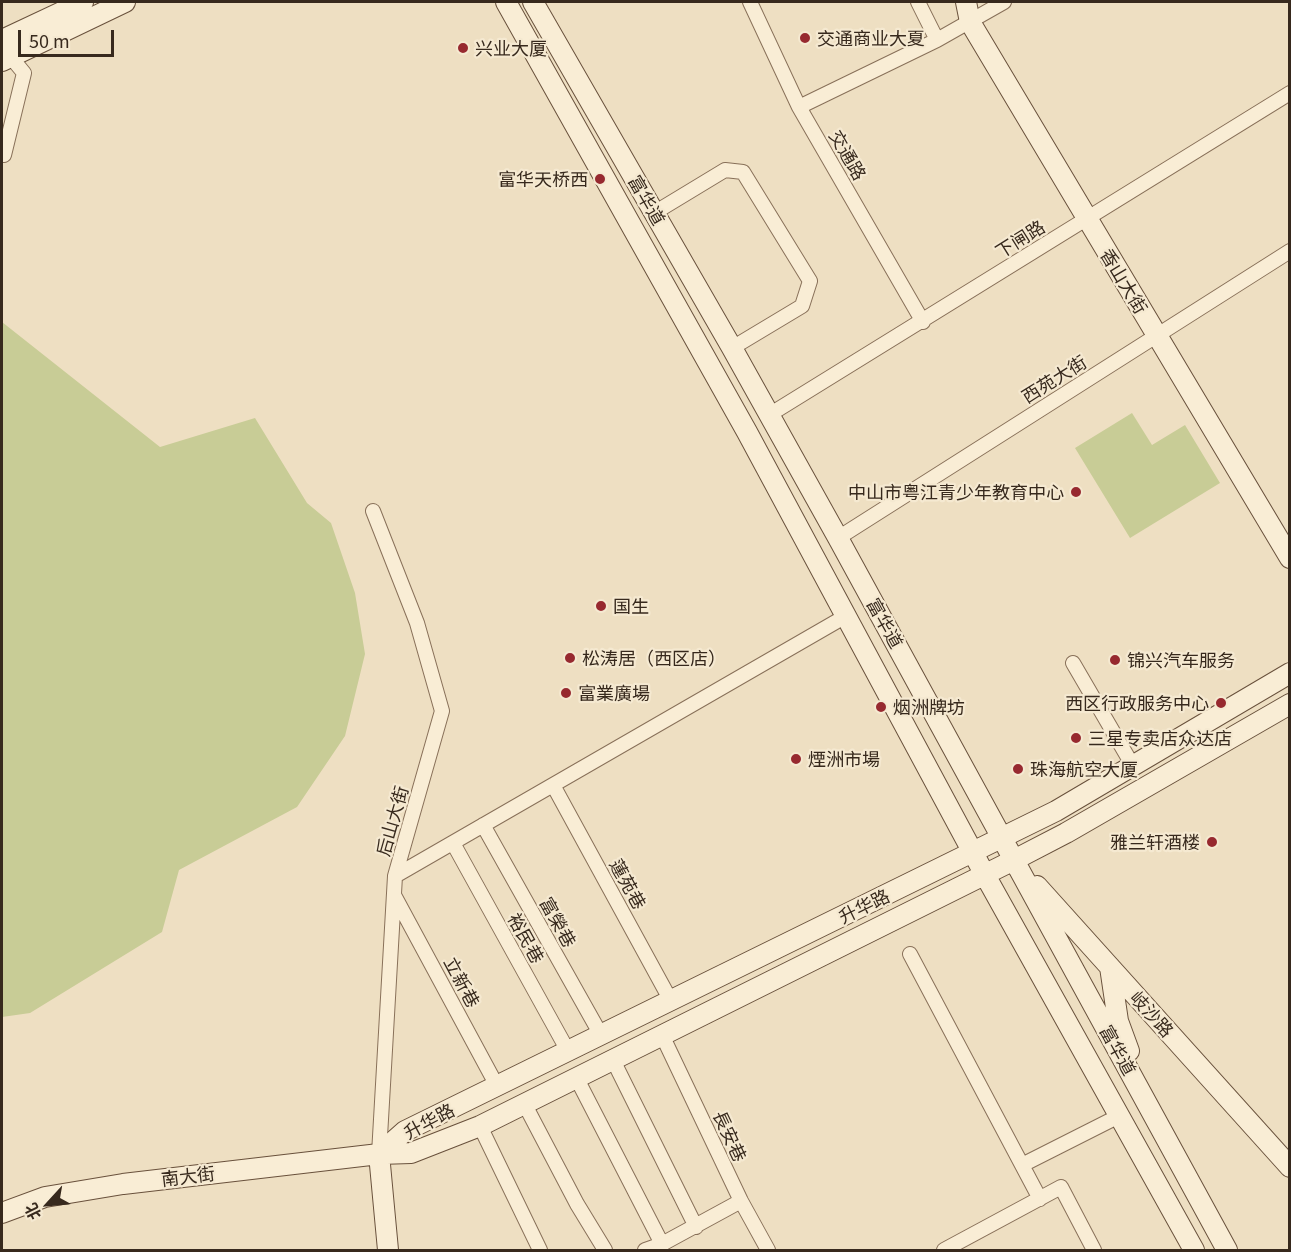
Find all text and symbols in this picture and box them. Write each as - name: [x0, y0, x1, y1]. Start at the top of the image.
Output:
- scale bar: [21, 18, 117, 56]
- text: 50 m: [29, 27, 70, 53]
- place label: 交通商业大夏: [817, 27, 925, 49]
- marker: 交通商业大夏: [798, 31, 812, 45]
- place label: 兴业大厦: [475, 37, 547, 59]
- marker: 兴业大厦: [456, 41, 470, 55]
- street label: 交通路: [825, 126, 871, 184]
- place label: 富华天桥西: [498, 168, 588, 190]
- street label: 富华道: [624, 171, 670, 229]
- marker: 富华天桥西: [593, 172, 607, 186]
- street label: 下闸路: [991, 216, 1049, 262]
- street label: 香山大街: [1096, 245, 1152, 317]
- street label: 西苑大街: [1018, 351, 1090, 407]
- place label: 中山市粤江青少年教育中心: [848, 481, 1064, 503]
- marker: 中山市粤江青少年教育中心: [1069, 485, 1083, 499]
- street label: 富华道: [862, 594, 908, 652]
- place label: 国生: [613, 595, 649, 617]
- marker: 国生: [594, 599, 608, 613]
- place label: 松涛居（西区店）: [582, 647, 726, 669]
- place label: 锦兴汽车服务: [1127, 649, 1235, 671]
- marker: 松涛居（西区店）: [563, 651, 577, 665]
- marker: 锦兴汽车服务: [1108, 653, 1122, 667]
- place label: 富業廣場: [578, 682, 650, 704]
- marker: 富業廣場: [559, 686, 573, 700]
- place label: 西区行政服务中心: [1065, 692, 1209, 714]
- place label: 烟洲牌坊: [893, 696, 965, 718]
- marker: 西区行政服务中心: [1214, 696, 1228, 710]
- marker: 烟洲牌坊: [874, 700, 888, 714]
- place label: 三星专卖店众达店: [1088, 727, 1232, 749]
- marker: 三星专卖店众达店: [1069, 731, 1083, 745]
- place label: 煙洲市場: [808, 748, 880, 770]
- marker: 煙洲市場: [789, 752, 803, 766]
- place label: 珠海航空大厦: [1030, 758, 1138, 780]
- marker: 珠海航空大厦: [1011, 762, 1025, 776]
- street label: 后山大街: [372, 783, 412, 859]
- place label: 雅兰轩酒楼: [1110, 831, 1200, 853]
- marker: 雅兰轩酒楼: [1205, 835, 1219, 849]
- street label: 蓮苑巷: [605, 855, 651, 913]
- street label: 升华路: [835, 884, 893, 928]
- street label: 富榮巷: [535, 893, 581, 951]
- street label: 裕民巷: [503, 909, 549, 967]
- street label: 立新巷: [440, 953, 484, 1011]
- street label: 岐沙路: [1126, 987, 1178, 1041]
- street label: 富华道: [1095, 1021, 1141, 1079]
- street label: 升华路: [400, 1099, 458, 1143]
- street label: 長安巷: [709, 1107, 751, 1165]
- street label: 南大街: [160, 1162, 216, 1190]
- north arrow: [18, 1174, 78, 1234]
- text: 北: [18, 1199, 46, 1224]

